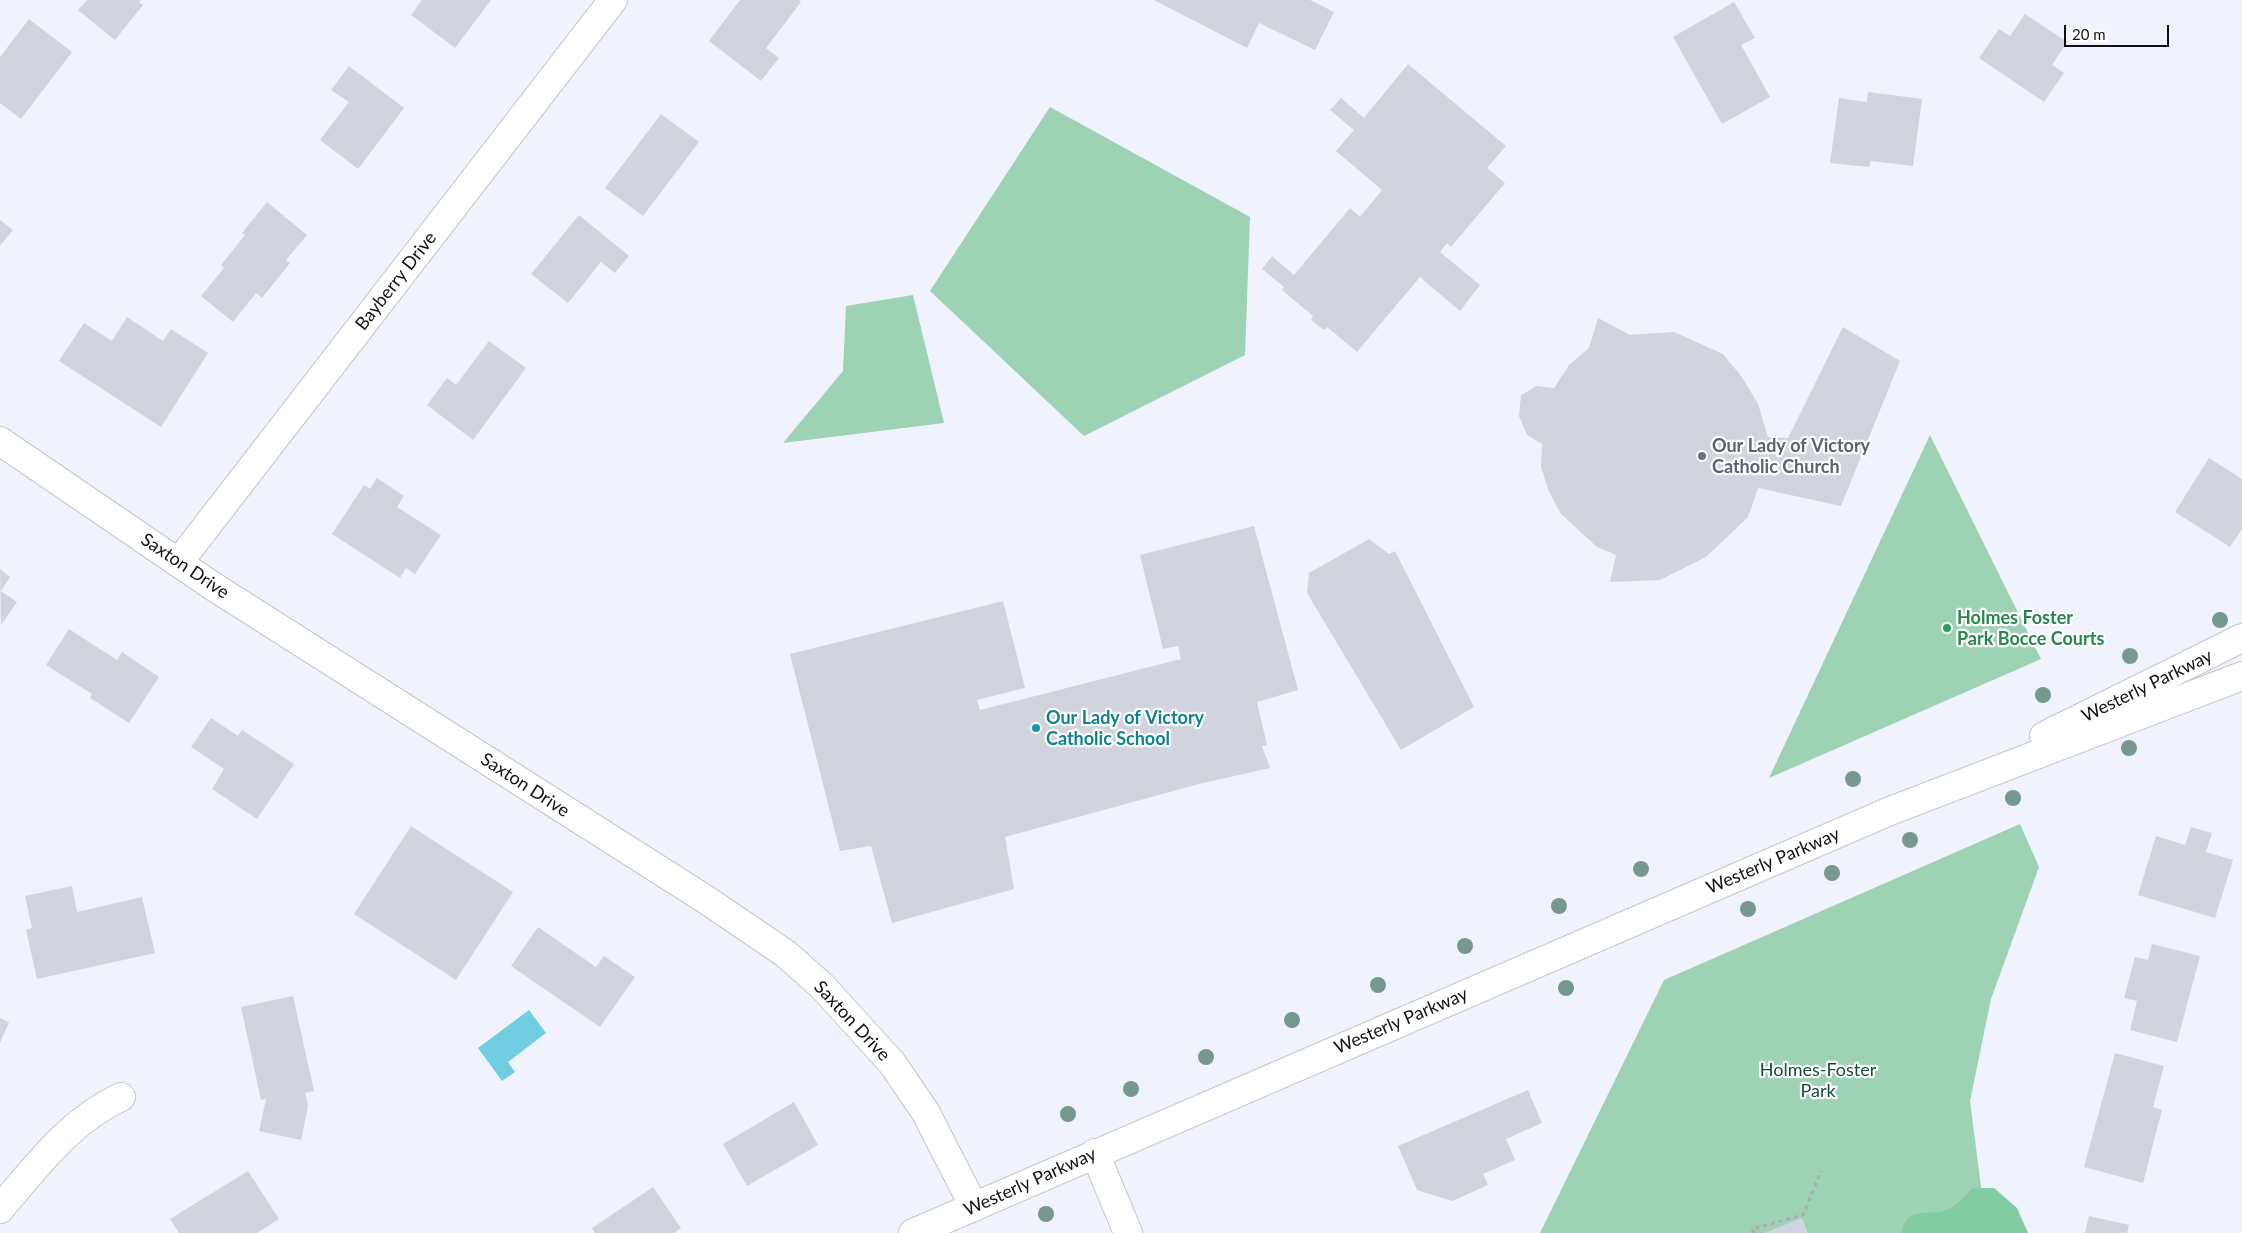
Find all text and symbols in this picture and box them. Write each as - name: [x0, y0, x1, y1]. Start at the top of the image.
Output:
- scale bar: [2067, 15, 2172, 47]
- text: 20 m: [2072, 25, 2106, 43]
- street label: Bayberry Drive: [351, 227, 441, 335]
- place label: Our Lady of Victory Catholic Church: [1712, 435, 1870, 478]
- marker: Our Lady of Victory Catholic Church: [1696, 450, 1708, 462]
- street label: Saxton Drive: [137, 529, 233, 603]
- place label: Holmes Foster Park Bocce Courts: [1957, 607, 2104, 650]
- marker: Holmes Foster Park Bocce Courts: [1941, 622, 1953, 634]
- street label: Westerly Parkway: [2078, 645, 2216, 727]
- place label: Our Lady of Victory Catholic School: [1046, 707, 1204, 750]
- marker: Our Lady of Victory Catholic School: [1030, 722, 1042, 734]
- street label: Saxton Drive: [476, 748, 574, 822]
- street label: Westerly Parkway: [1703, 823, 1843, 899]
- street label: Saxton Drive: [809, 976, 895, 1066]
- street label: Westerly Parkway: [1331, 983, 1471, 1059]
- park label: Holmes-Foster Park: [1760, 1059, 1876, 1102]
- street label: Westerly Parkway: [960, 1143, 1100, 1221]

